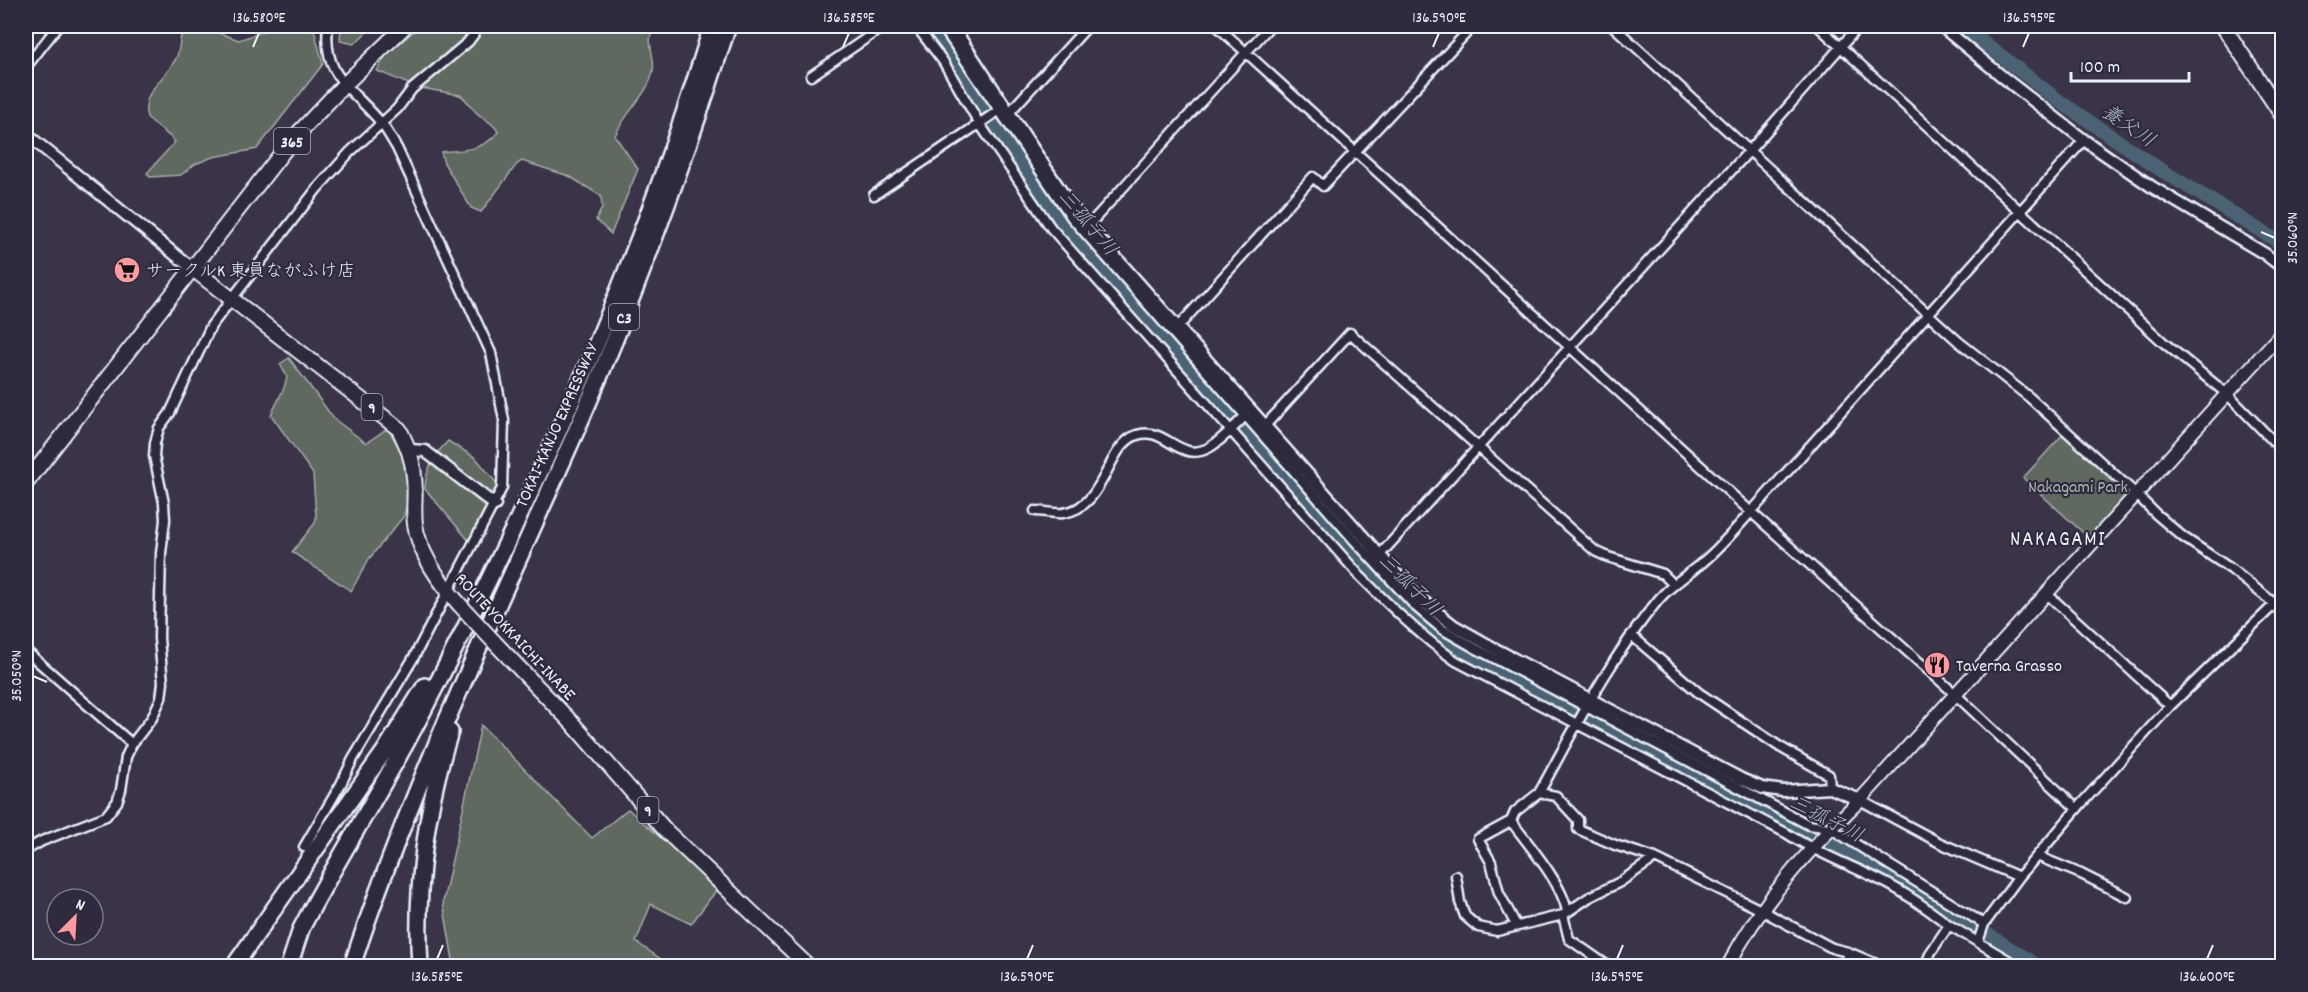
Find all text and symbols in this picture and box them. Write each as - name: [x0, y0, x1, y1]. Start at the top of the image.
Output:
- text: 136.580°E: [233, 8, 285, 30]
- text: 136.585°E: [823, 8, 875, 30]
- text: 136.590°E: [1412, 8, 1466, 30]
- text: 136.595°E: [2003, 8, 2055, 30]
- scale bar: [2071, 45, 2190, 83]
- text: 100 m: [2080, 56, 2120, 81]
- water label: 養父川: [2095, 99, 2160, 156]
- road number: 365: [274, 128, 310, 154]
- water label: 三孤子川: [1050, 184, 1123, 264]
- text: 35.060°N: [2283, 212, 2305, 264]
- supermarket icon: サークルK 東員ながふけ店: [112, 255, 142, 285]
- place label: サークルK 東員ながふけ店: [146, 260, 355, 285]
- road number: C3: [609, 304, 639, 330]
- street label: TOKAI-KANJO EXPRESSWAY: [511, 338, 606, 512]
- road number: 9: [362, 394, 382, 420]
- park label: Nakagami Park: [2028, 476, 2128, 501]
- district label: NAKAGAMI: [2010, 526, 2106, 556]
- water label: 三孤子川: [1371, 548, 1447, 624]
- street label: ROUTE YOKKAICHI-INABE: [448, 568, 580, 707]
- text: 35.050°N: [7, 650, 29, 702]
- restaurant icon: Taverna Grasso: [1922, 650, 1952, 680]
- place label: Taverna Grasso: [1956, 655, 2062, 680]
- water label: 三孤子川: [1784, 790, 1868, 851]
- road number: 9: [638, 797, 658, 823]
- north arrow: [45, 887, 105, 947]
- text: N: [72, 893, 88, 918]
- text: 136.585°E: [411, 967, 463, 989]
- text: 136.590°E: [1000, 967, 1054, 989]
- text: 136.595°E: [1591, 967, 1643, 989]
- text: 136.600°E: [2179, 967, 2235, 989]

